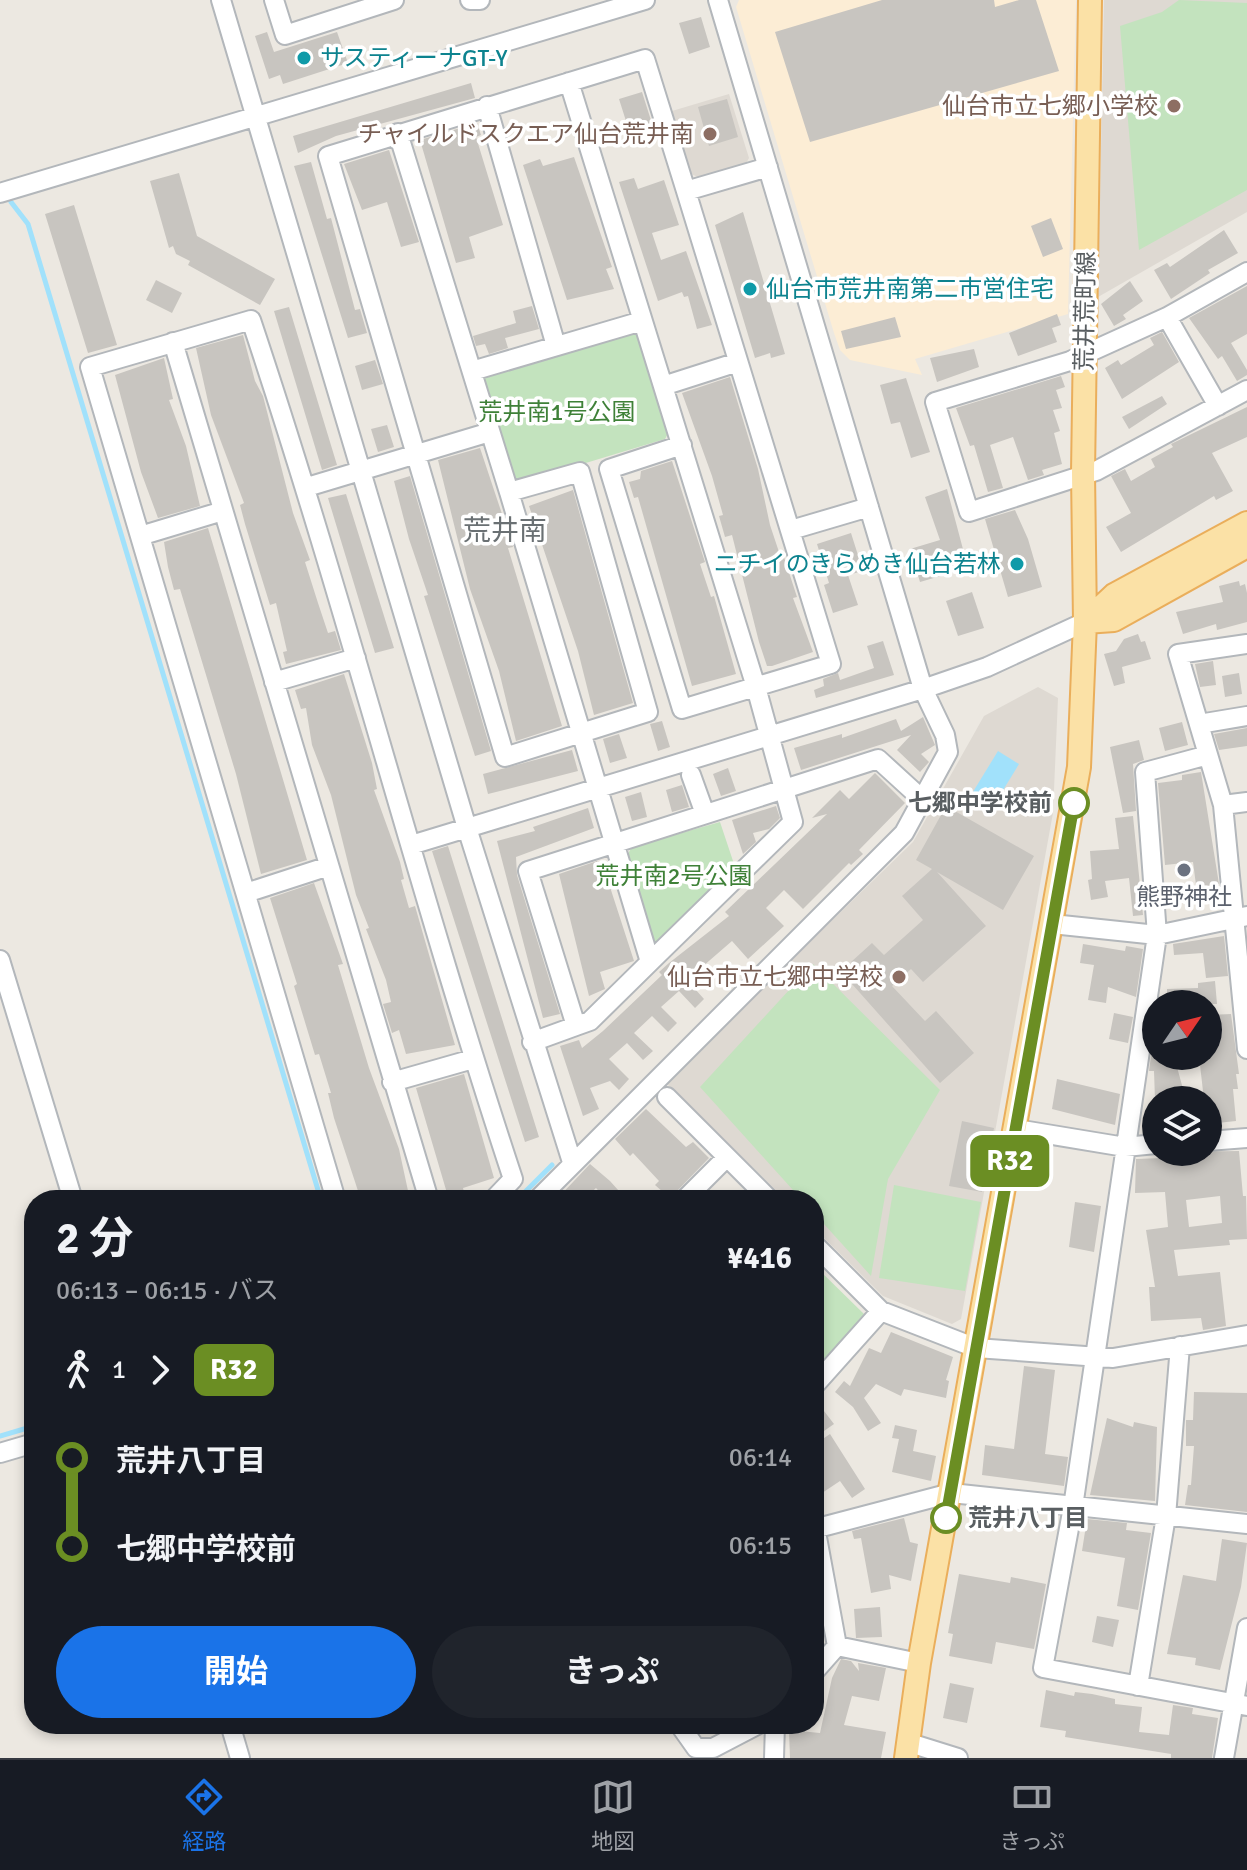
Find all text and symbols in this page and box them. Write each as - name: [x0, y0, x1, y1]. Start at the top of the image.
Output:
- place label: サスティーナGT-Y: [320, 43, 507, 73]
- marker: サスティーナGT-Y: [295, 49, 313, 67]
- place label: 仙台市立七郷小学校: [942, 91, 1158, 121]
- marker: 仙台市立七郷小学校: [1165, 97, 1183, 115]
- place label: チャイルドスクエア仙台荒井南: [358, 119, 694, 149]
- marker: チャイルドスクエア仙台荒井南: [701, 125, 719, 143]
- street label: 荒井荒町線: [1069, 251, 1101, 371]
- place label: 仙台市荒井南第二市営住宅: [766, 274, 1054, 304]
- marker: 仙台市荒井南第二市営住宅: [741, 280, 759, 298]
- park label: 荒井南1号公園: [479, 397, 635, 427]
- district label: 荒井南: [463, 514, 547, 548]
- place label: ニチイのきらめき仙台若林: [714, 549, 1001, 579]
- marker: ニチイのきらめき仙台若林: [1008, 555, 1026, 573]
- place label: 七郷中学校前: [908, 788, 1052, 818]
- marker: 七郷中学校前: [1059, 788, 1089, 818]
- park label: 荒井南2号公園: [596, 861, 752, 891]
- marker: 熊野神社: [1175, 861, 1193, 879]
- place label: 熊野神社: [1136, 882, 1232, 912]
- place label: 仙台市立七郷中学校: [667, 962, 883, 992]
- marker: 仙台市立七郷中学校: [890, 968, 908, 986]
- north arrow: [1142, 990, 1222, 1070]
- map controls: [1142, 990, 1222, 1166]
- button: layers: [1142, 1086, 1222, 1166]
- line badge: R32: [964, 1135, 1056, 1187]
- text: R32: [986, 1144, 1034, 1178]
- text: 2 分: [56, 1212, 133, 1266]
- text: ¥416: [727, 1240, 792, 1277]
- text: 06:13 – 06:15 · バス: [56, 1275, 279, 1307]
- icon: walk: [56, 1348, 100, 1392]
- icon: forward: [138, 1348, 182, 1392]
- text: R32: [210, 1353, 258, 1387]
- text: 1: [112, 1354, 126, 1386]
- text: 06:14: [729, 1442, 792, 1474]
- text: 荒井八丁目: [116, 1443, 266, 1480]
- marker: 荒井八丁目: [931, 1503, 961, 1533]
- place label: 荒井八丁目: [968, 1503, 1088, 1533]
- text: 06:15: [729, 1530, 792, 1562]
- text: 七郷中学校前: [116, 1531, 296, 1568]
- button: 開始: [56, 1626, 416, 1718]
- button: きっぷ: [432, 1626, 792, 1718]
- tab: 経路: [182, 1775, 226, 1855]
- tab: 地図: [591, 1775, 635, 1855]
- tab: きっぷ: [1000, 1775, 1065, 1855]

